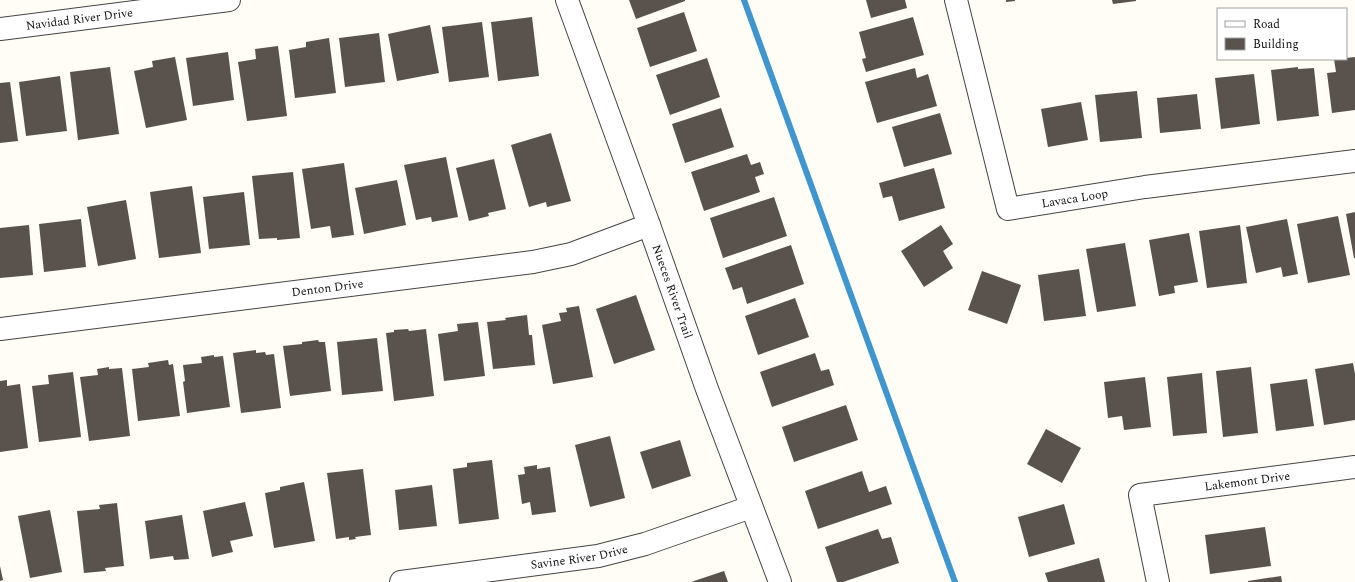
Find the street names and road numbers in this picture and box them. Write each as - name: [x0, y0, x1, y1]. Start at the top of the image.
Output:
- street label: Navidad River Drive: [25, 3, 134, 36]
- street label: Lavaca Loop: [1040, 184, 1110, 213]
- street label: Nueces River Trail: [647, 242, 697, 341]
- street label: Denton Drive: [290, 274, 365, 302]
- street label: Lakemont Drive: [1203, 467, 1291, 497]
- street label: Savine River Drive: [530, 540, 630, 575]

